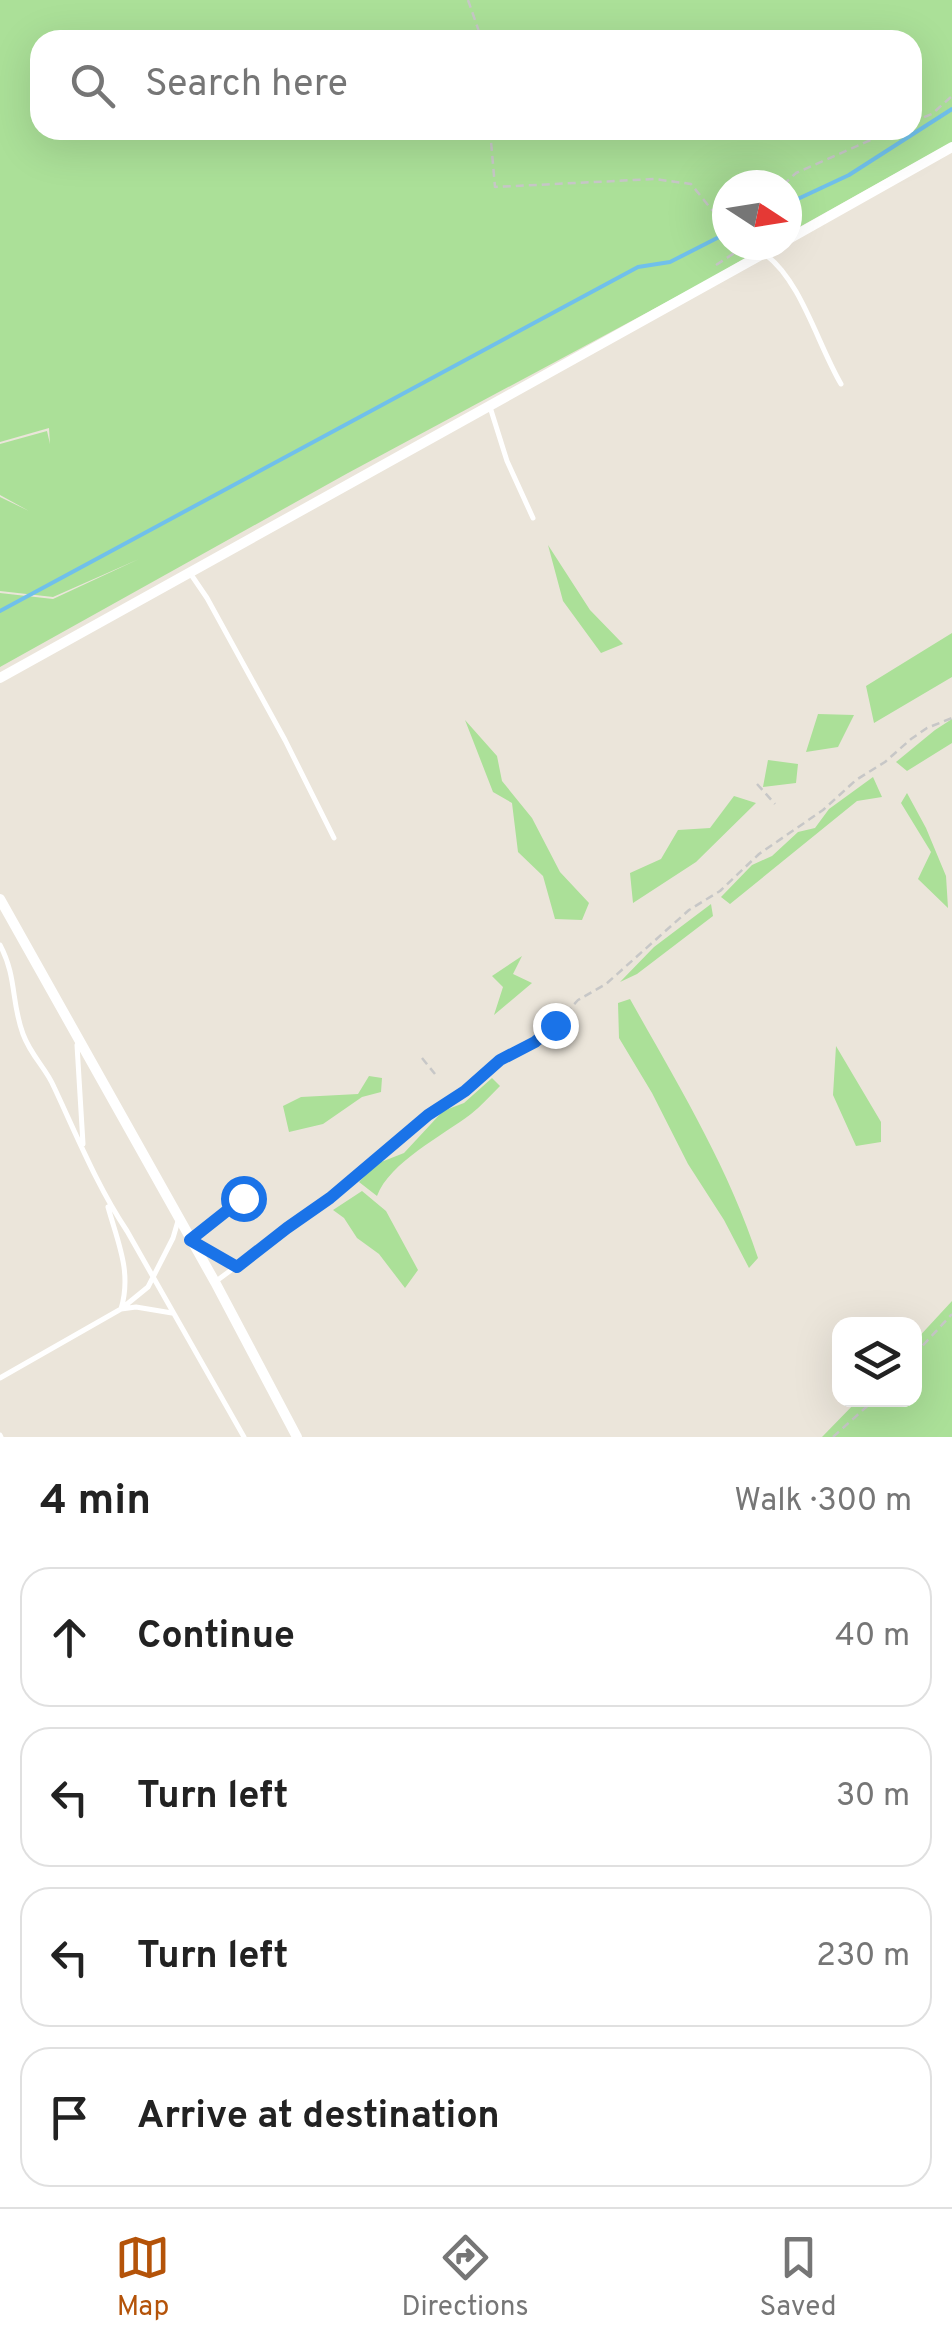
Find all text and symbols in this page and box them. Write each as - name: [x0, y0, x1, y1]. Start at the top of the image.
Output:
- search box: [30, 30, 922, 140]
- icon: search: [65, 58, 120, 113]
- text: Search here: [145, 61, 348, 110]
- north arrow: [712, 170, 802, 260]
- route end: [533, 1003, 579, 1049]
- route start: [221, 1176, 267, 1222]
- map controls: [832, 1317, 922, 1407]
- button: layers: [832, 1317, 922, 1407]
- text: 4 min: [40, 1476, 151, 1529]
- text: Walk · 300 m: [734, 1482, 912, 1522]
- icon: ahead: [42, 1610, 97, 1665]
- text: Continue: [137, 1613, 295, 1662]
- text: 40 m: [835, 1617, 910, 1657]
- icon: left: [42, 1770, 97, 1825]
- text: Turn left: [137, 1773, 289, 1822]
- text: 30 m: [836, 1777, 910, 1817]
- icon: left: [42, 1930, 97, 1985]
- text: Turn left: [137, 1933, 289, 1982]
- text: 230 m: [816, 1937, 910, 1977]
- icon: arrive: [42, 2090, 97, 2145]
- text: Arrive at destination: [137, 2093, 500, 2142]
- tab: Map: [115, 2230, 170, 2326]
- tab: Directions: [401, 2230, 529, 2326]
- tab: Saved: [760, 2230, 837, 2326]

